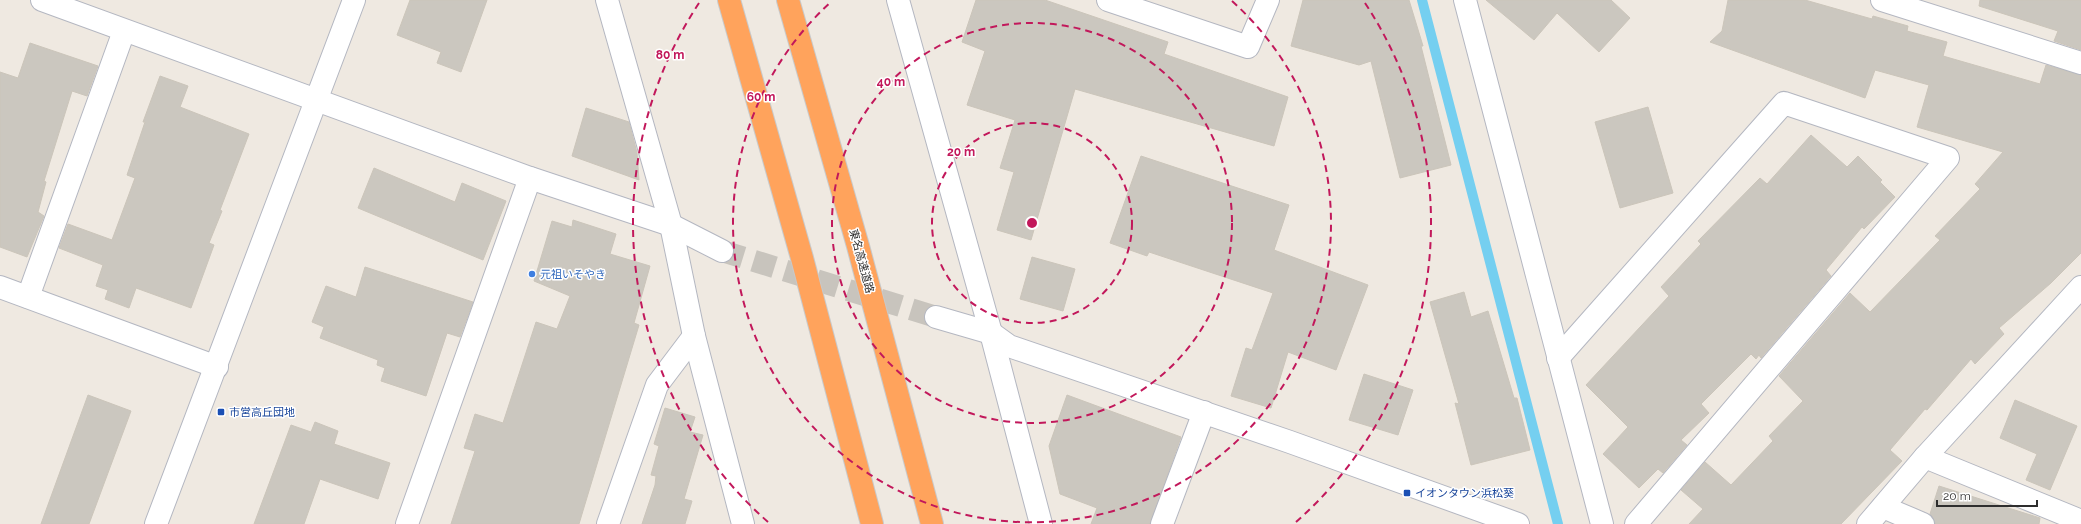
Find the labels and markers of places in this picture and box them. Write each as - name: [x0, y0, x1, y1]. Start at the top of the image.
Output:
- centre of rings: [1025, 216, 1039, 230]
- place label: 元祖いそやき: [540, 268, 606, 281]
- marker: 元祖いそやき: [527, 269, 537, 279]
- place label: 市営高丘団地: [229, 406, 295, 419]
- marker: 市営高丘団地: [216, 407, 226, 417]
- place label: イオンタウン浜松葵: [1415, 487, 1514, 500]
- marker: イオンタウン浜松葵: [1402, 488, 1412, 498]

